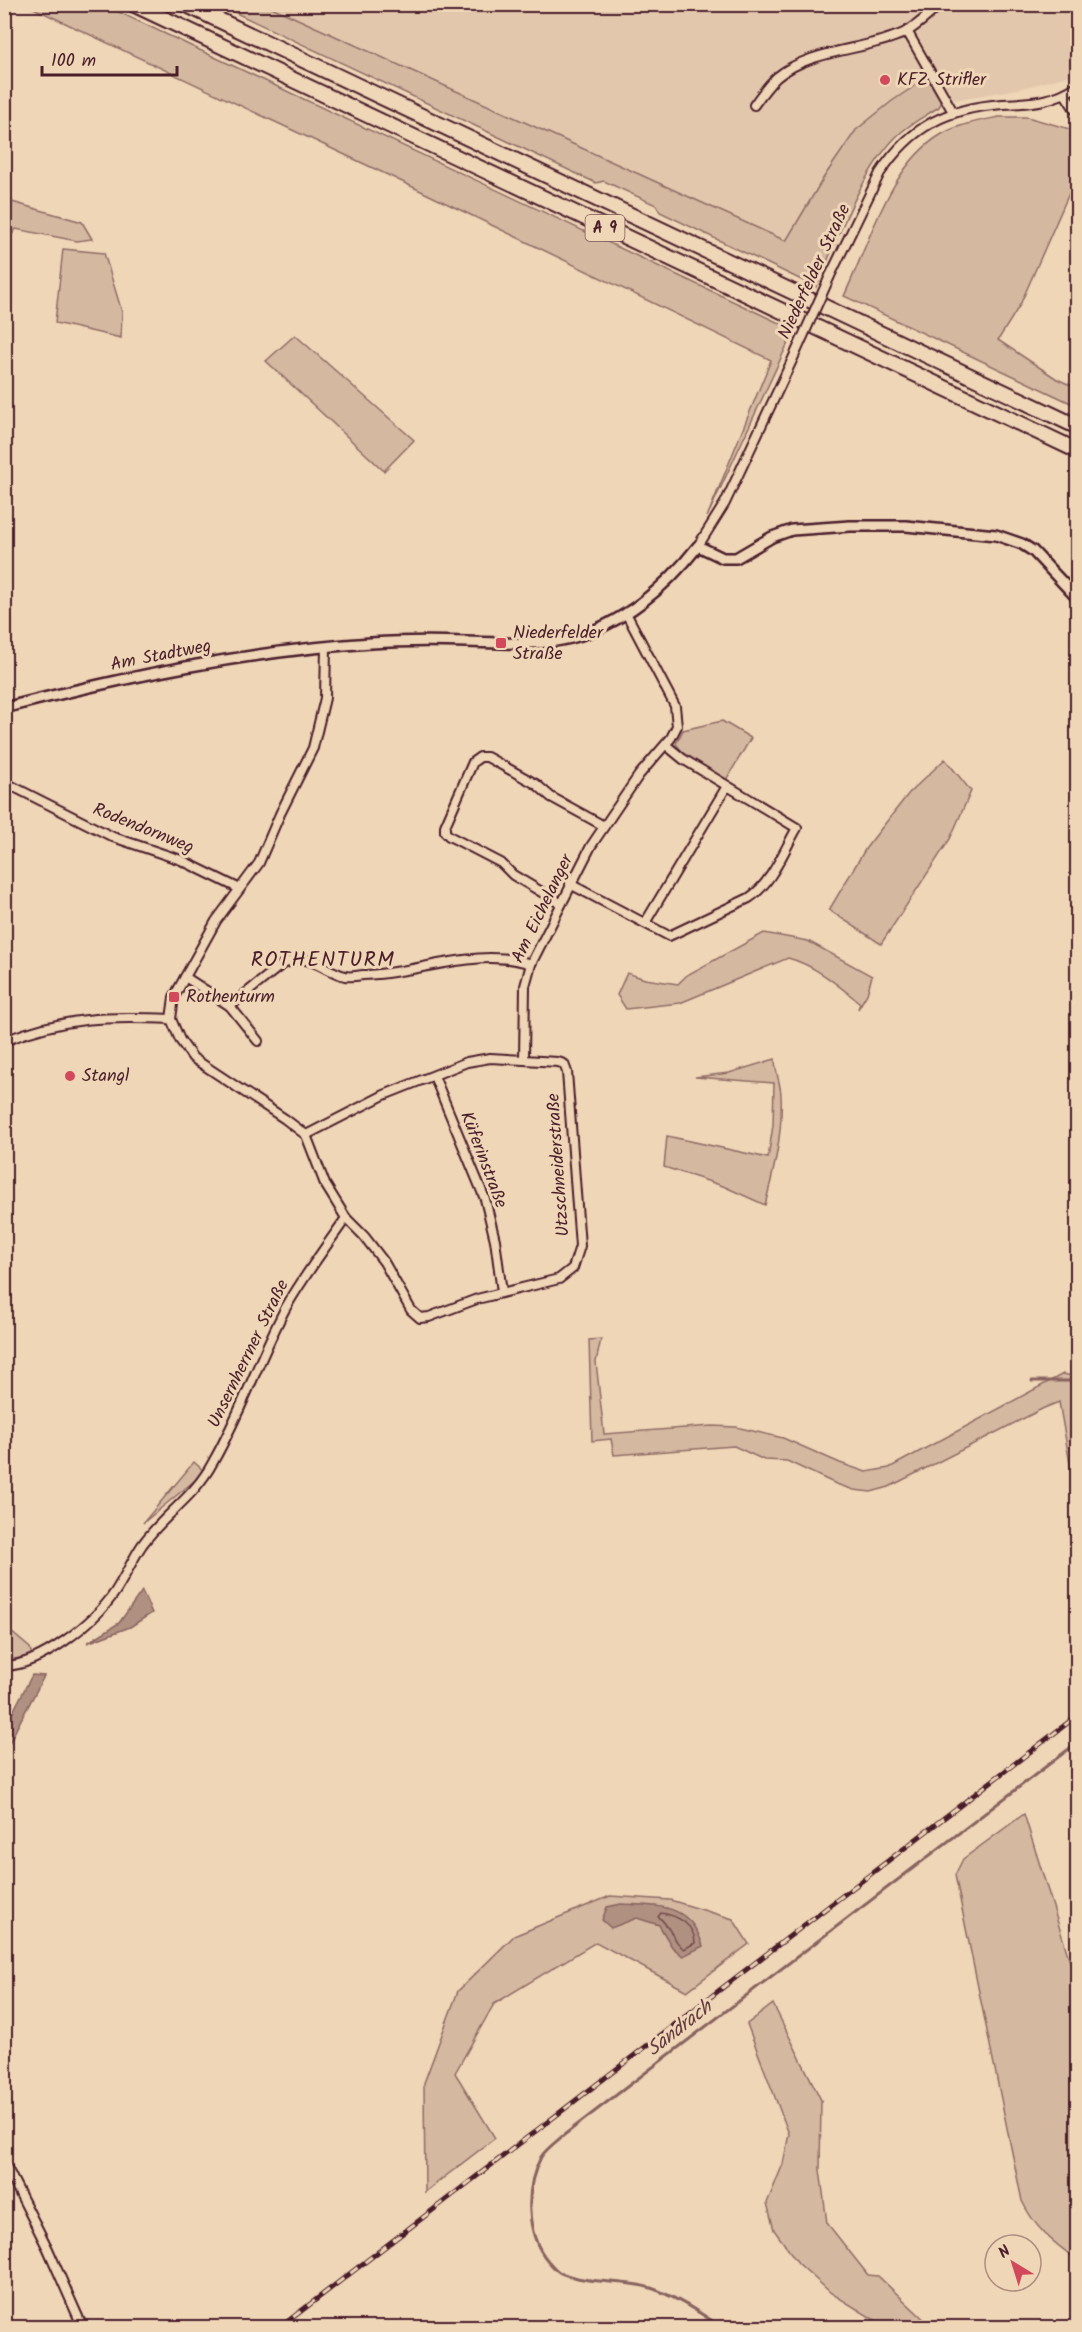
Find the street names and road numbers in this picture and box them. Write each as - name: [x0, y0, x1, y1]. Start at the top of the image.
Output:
- street label: Niederfelder Straße: [771, 199, 859, 345]
- road number: A 9: [586, 215, 624, 241]
- street label: Am Stadtweg: [108, 632, 214, 680]
- street label: Rodendornweg: [88, 796, 198, 862]
- street label: Am Eichelanger: [504, 849, 582, 968]
- street label: Utzschneiderstraße: [540, 1092, 578, 1238]
- street label: Küferinstraße: [451, 1107, 515, 1213]
- street label: Unsernherrner Straße: [201, 1275, 297, 1433]

